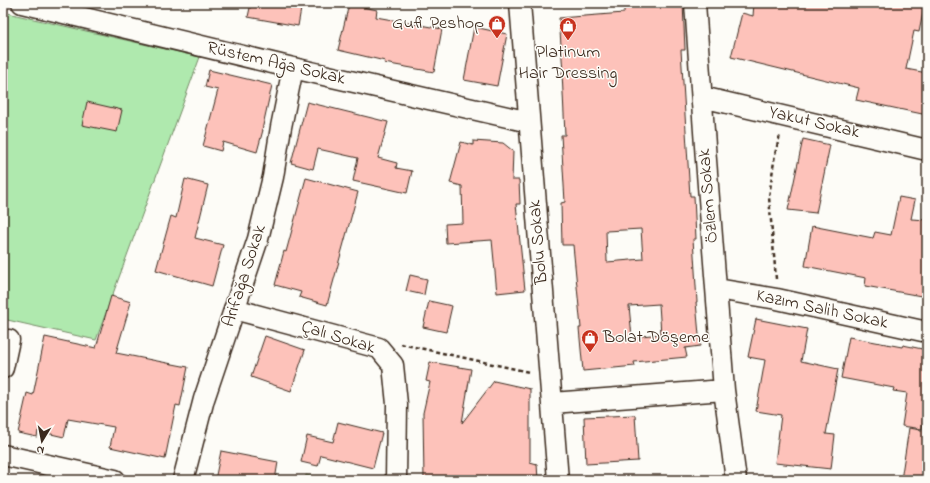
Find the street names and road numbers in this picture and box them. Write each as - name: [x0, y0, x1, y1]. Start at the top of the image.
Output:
- street label: Rüstem Ağa Sokak: [204, 35, 348, 94]
- street label: Yakut Sokak: [766, 100, 862, 146]
- street label: Özlem Sokak: [692, 148, 726, 244]
- street label: Bolu Sokak: [522, 199, 556, 286]
- street label: Arifağa Sokak: [216, 221, 275, 331]
- street label: Kazım Salih Sokak: [754, 283, 890, 337]
- street label: Çalı Sokak: [298, 314, 378, 362]

